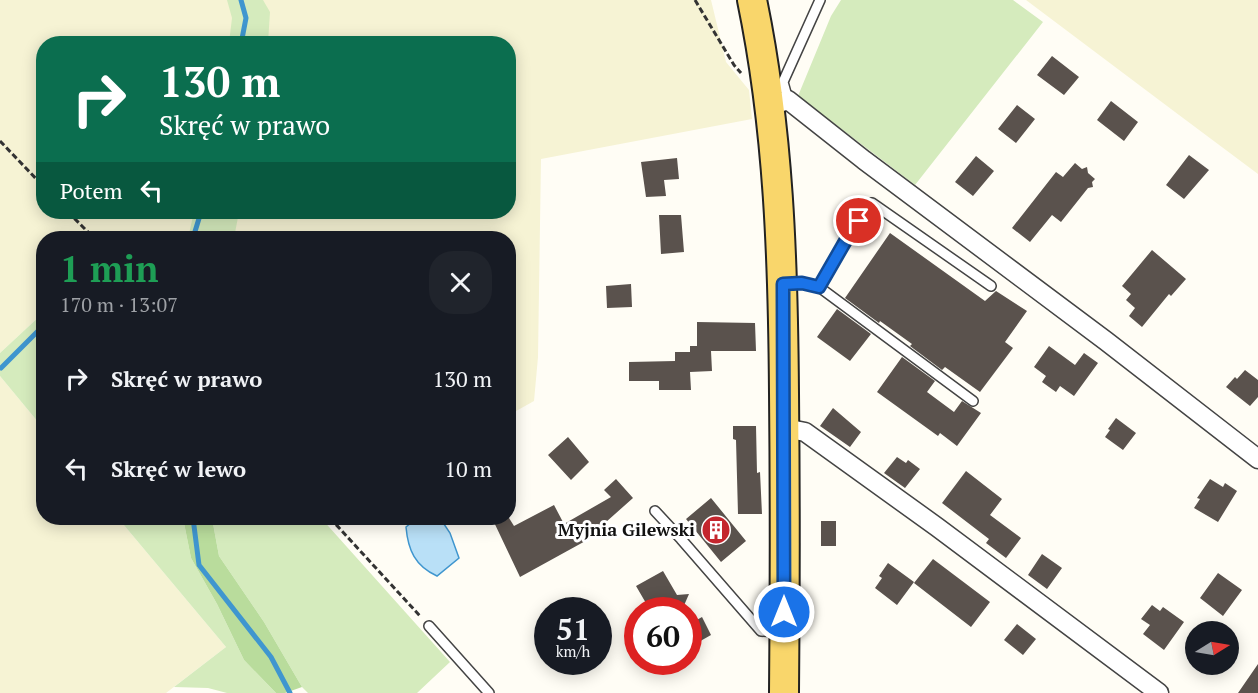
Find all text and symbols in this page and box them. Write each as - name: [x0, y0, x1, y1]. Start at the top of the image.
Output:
- text: 130 m: [159, 53, 280, 109]
- icon: right: [60, 60, 138, 138]
- text: Skręć w prawo: [159, 107, 330, 143]
- icon: left: [135, 174, 168, 207]
- text: Potem: [60, 176, 123, 205]
- pin: [833, 195, 884, 246]
- icon: arrive: [842, 204, 875, 237]
- text: 1 min: [60, 245, 158, 292]
- button: close: [429, 251, 492, 314]
- text: 170 m · 13:07: [60, 291, 178, 318]
- icon: right: [60, 362, 93, 395]
- text: Skręć w prawo: [111, 364, 262, 393]
- text: 130 m: [432, 364, 492, 393]
- icon: left: [60, 452, 93, 485]
- text: Skręć w lewo: [111, 454, 246, 483]
- text: 10 m: [444, 454, 492, 483]
- building icon: Myjnia Gilewski: [700, 514, 732, 546]
- place label: Myjnia Gilewski: [558, 517, 695, 541]
- position arrow: [752, 580, 816, 644]
- speed limit sign: 60: [624, 597, 702, 675]
- text: 51: [556, 609, 590, 649]
- north arrow: [1185, 621, 1239, 675]
- map controls: [1185, 621, 1239, 675]
- text: km/h: [556, 641, 590, 661]

